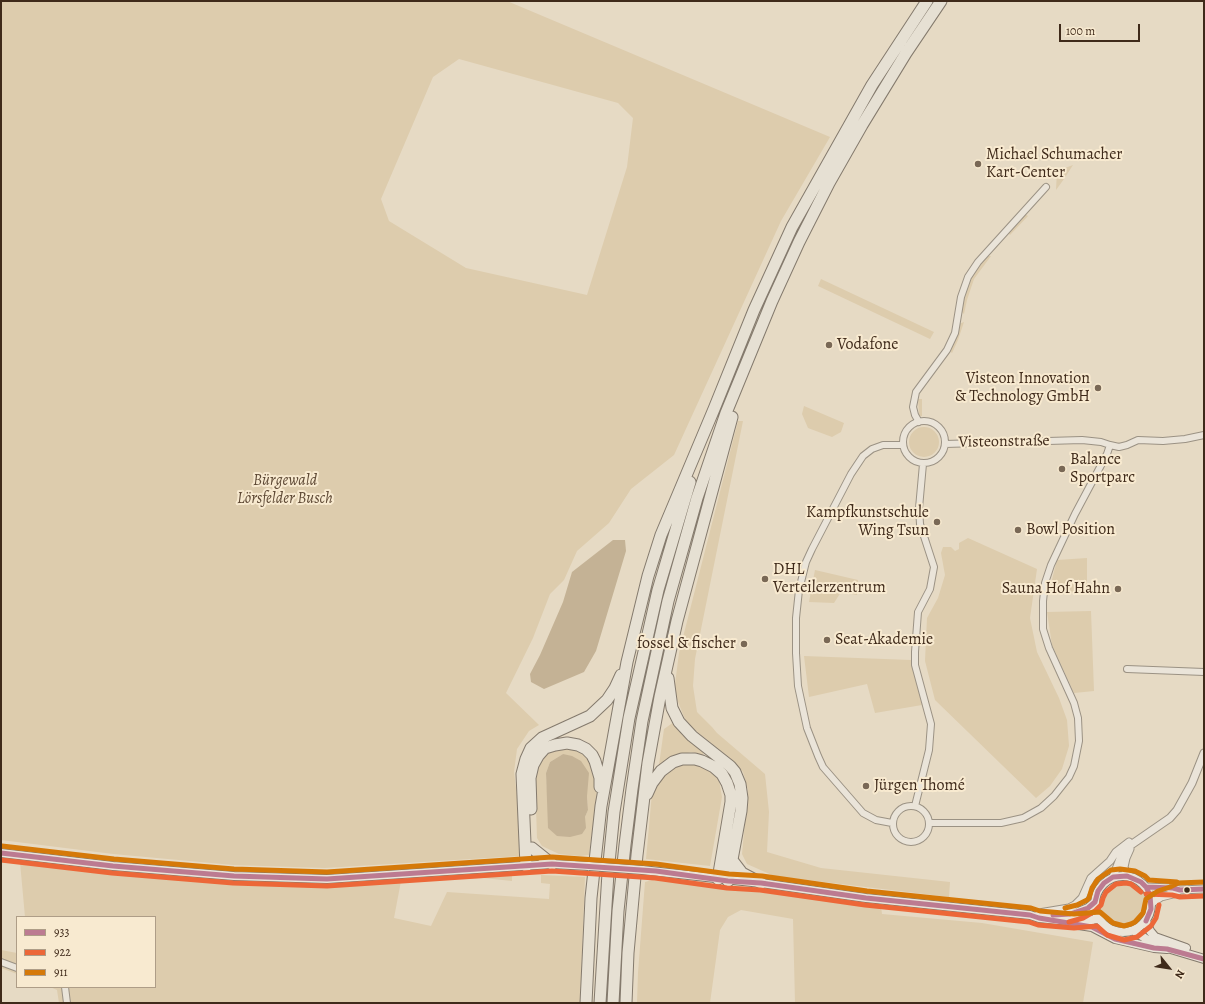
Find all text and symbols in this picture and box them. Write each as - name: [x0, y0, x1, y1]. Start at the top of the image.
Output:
- scale bar: [1061, 16, 1142, 42]
- text: 100 m: [1066, 23, 1095, 39]
- place label: Michael Schumacher Kart-Center: [986, 145, 1122, 183]
- marker: Michael Schumacher Kart-Center: [973, 159, 983, 169]
- place label: Vodafone: [837, 335, 898, 355]
- marker: Vodafone: [824, 340, 834, 350]
- place label: Visteon Innovation & Technology GmbH: [955, 369, 1090, 407]
- marker: Visteon Innovation & Technology GmbH: [1093, 383, 1103, 393]
- street label: Visteonstraße: [958, 432, 1050, 452]
- place label: Balance Sportparc: [1070, 450, 1135, 488]
- marker: Balance Sportparc: [1057, 464, 1067, 474]
- park label: Bürgewald Lörsfelder Busch: [237, 471, 333, 509]
- place label: Kampfkunstschule Wing Tsun: [806, 503, 929, 541]
- marker: Kampfkunstschule Wing Tsun: [932, 517, 942, 527]
- place label: Bowl Position: [1026, 520, 1115, 540]
- marker: Bowl Position: [1013, 525, 1023, 535]
- place label: DHL Verteilerzentrum: [773, 560, 886, 598]
- marker: DHL Verteilerzentrum: [760, 574, 770, 584]
- place label: Sauna Hof Hahn: [1002, 579, 1110, 599]
- marker: Sauna Hof Hahn: [1113, 584, 1123, 594]
- place label: Seat-Akademie: [835, 630, 933, 650]
- place label: fossel & fischer: [637, 634, 736, 654]
- marker: Seat-Akademie: [822, 635, 832, 645]
- marker: fossel & fischer: [739, 639, 749, 649]
- place label: Jürgen Thomé: [874, 776, 965, 796]
- marker: Jürgen Thomé: [861, 781, 871, 791]
- unlabelled marker: [1182, 885, 1192, 895]
- legend: [16, 916, 156, 988]
- text: 933: [54, 924, 69, 940]
- text: 922: [54, 944, 71, 960]
- north arrow: [1149, 948, 1189, 988]
- text: 911: [54, 964, 68, 980]
- text: N: [1171, 967, 1188, 981]

